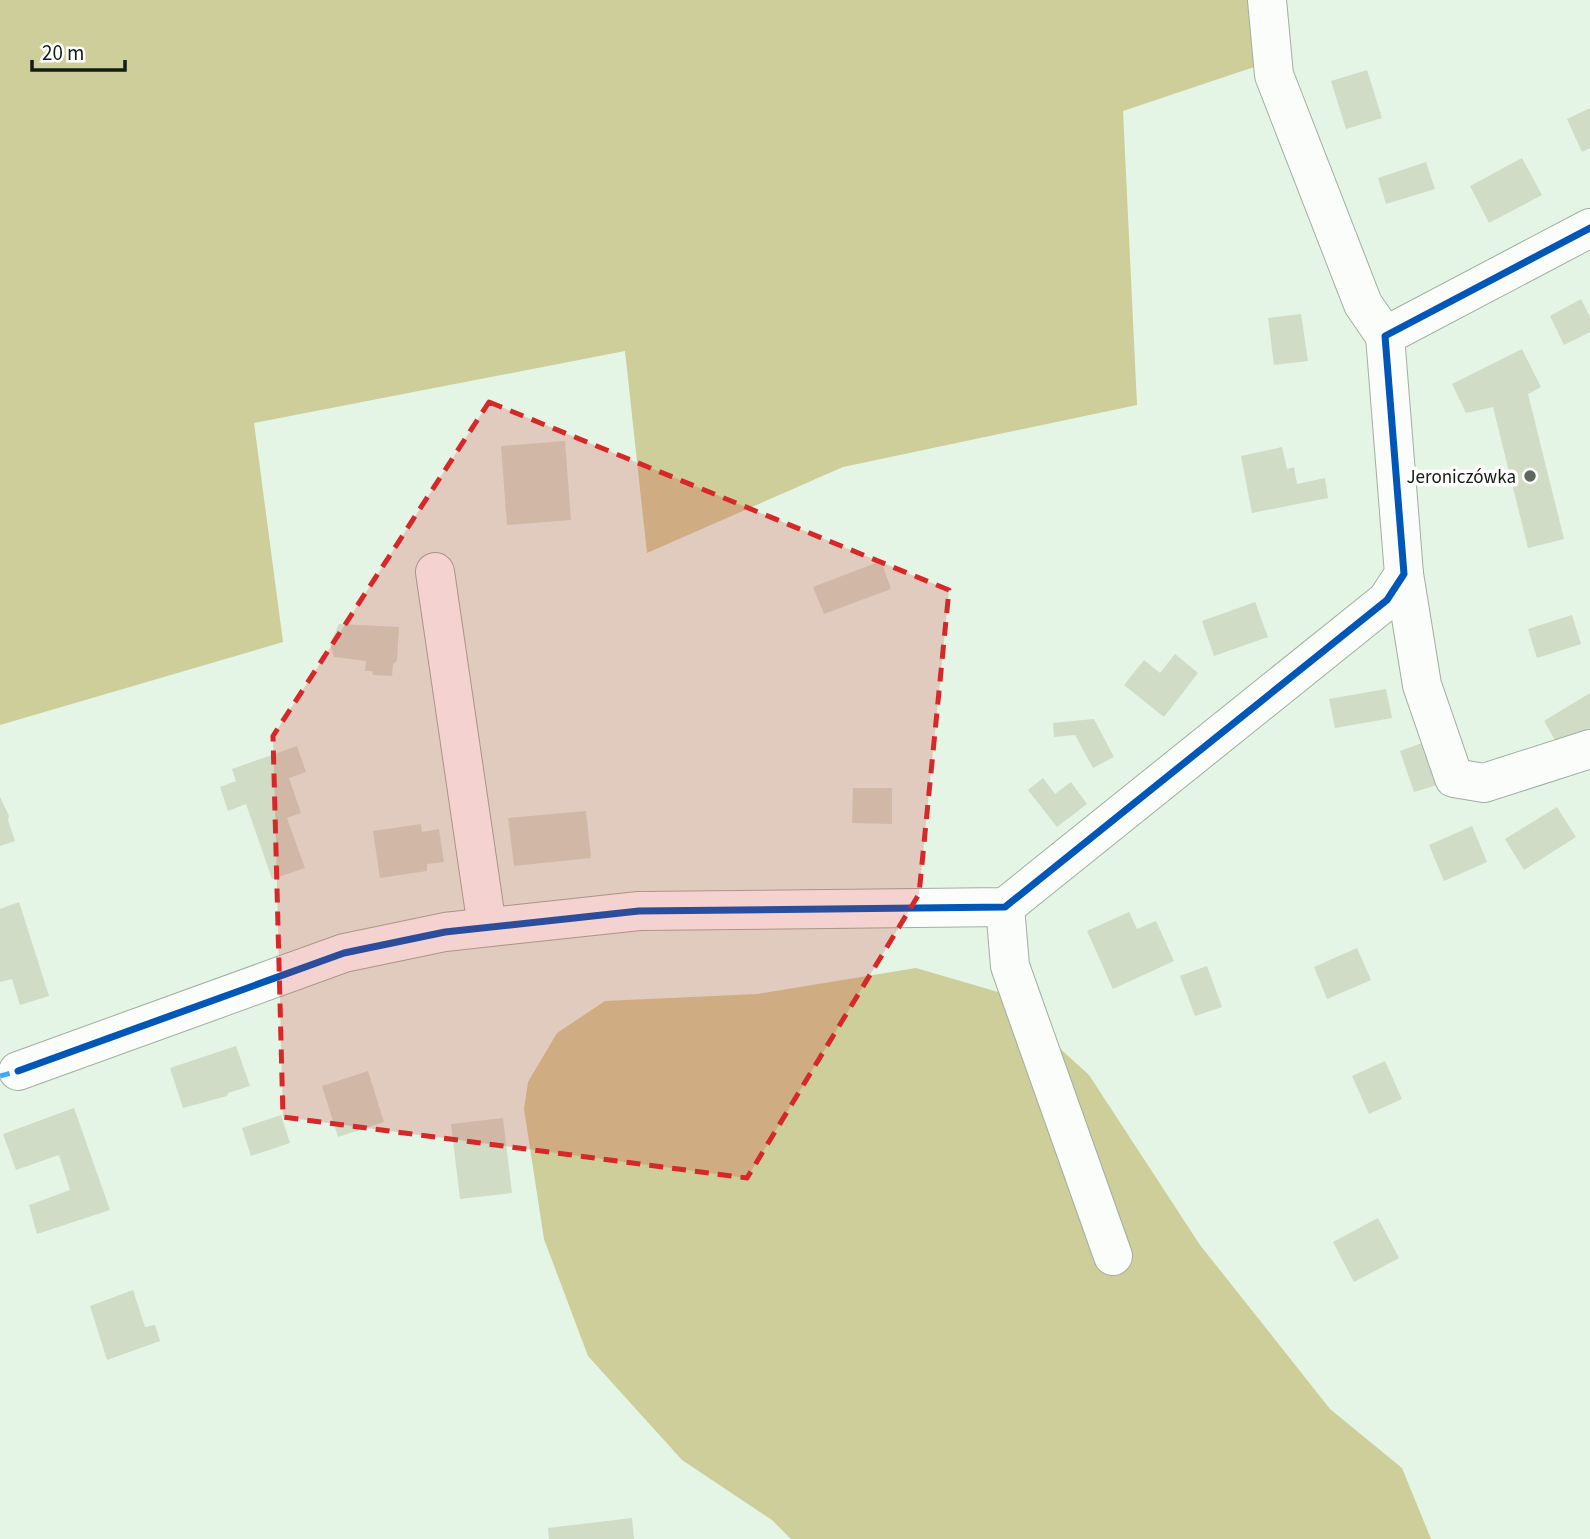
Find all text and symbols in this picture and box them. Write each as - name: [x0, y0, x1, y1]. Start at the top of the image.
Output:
- scale bar: [32, 28, 124, 72]
- text: 20 m: [42, 38, 84, 68]
- place label: Jeroniczówka: [1406, 464, 1516, 491]
- marker: Jeroniczówka: [1522, 468, 1538, 484]

